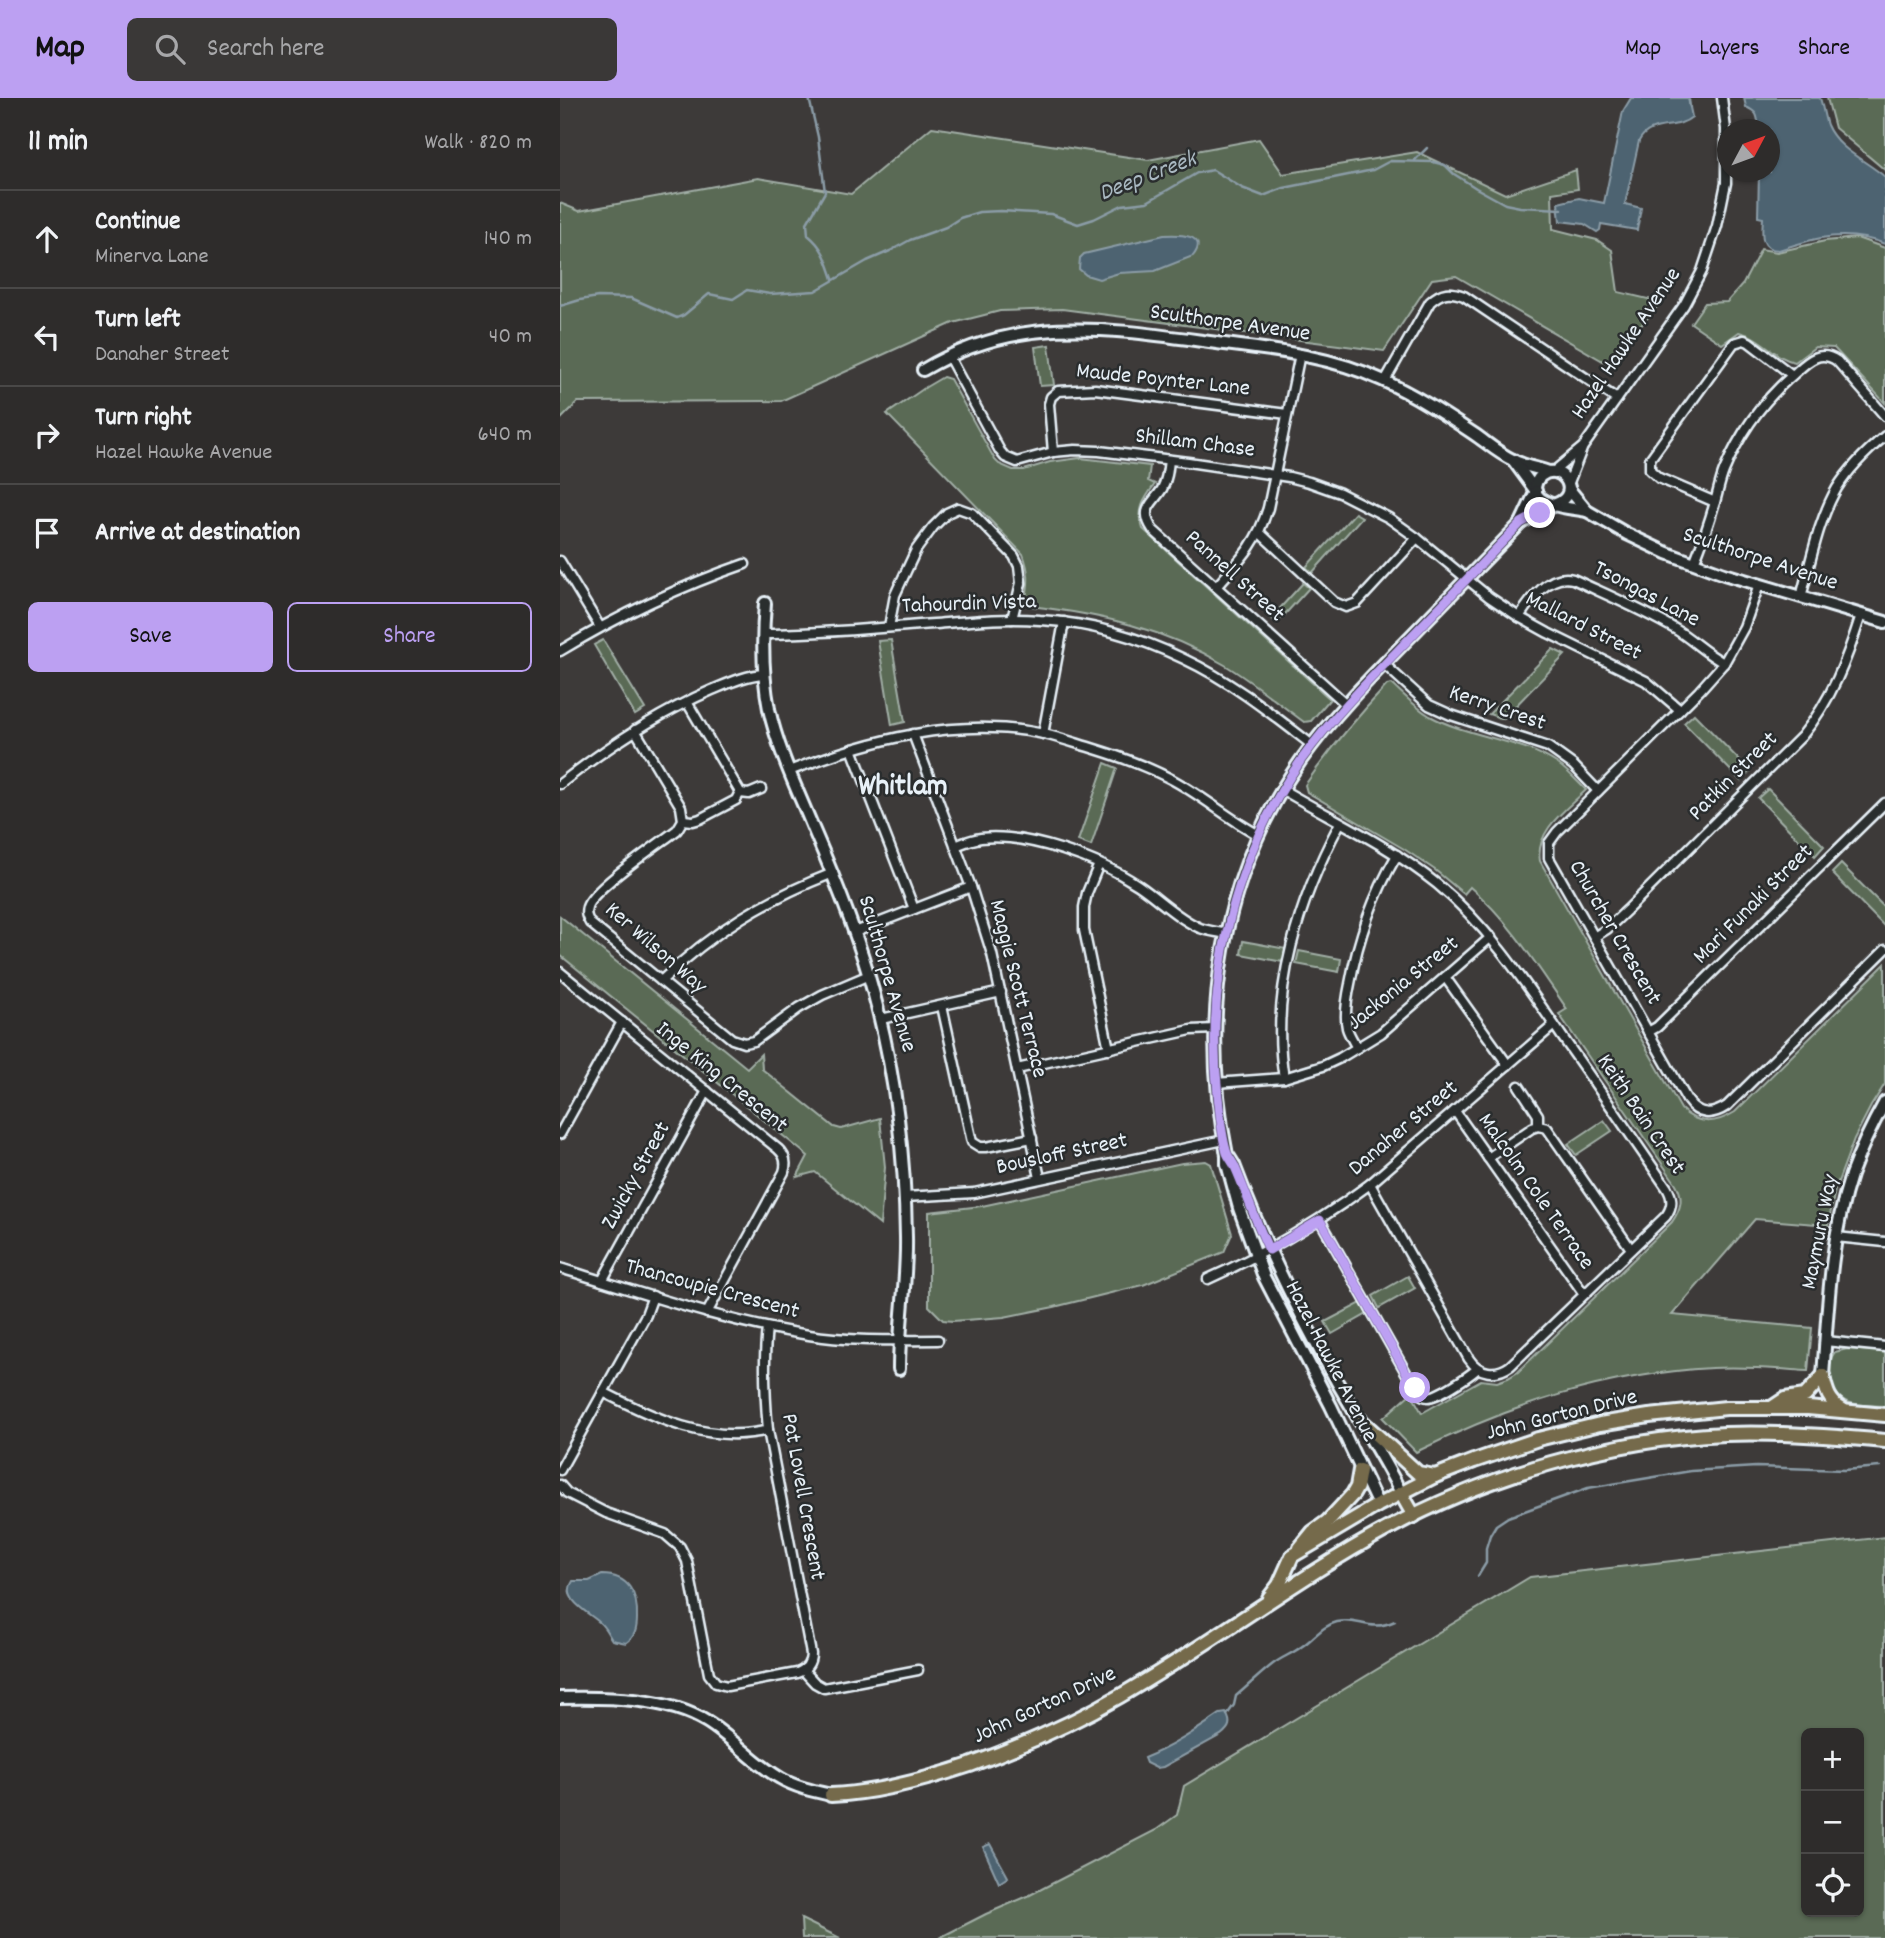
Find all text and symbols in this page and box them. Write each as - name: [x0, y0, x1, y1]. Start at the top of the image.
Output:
- search box: [127, 18, 617, 81]
- text: Map: [35, 26, 85, 73]
- icon: search: [151, 30, 189, 68]
- text: Search here: [207, 31, 325, 68]
- text: Map: [1625, 32, 1661, 66]
- text: Layers: [1699, 32, 1760, 66]
- text: Share: [1798, 32, 1850, 66]
- north arrow: [1717, 119, 1780, 182]
- text: 11 min: [28, 122, 88, 165]
- text: Walk · 820 m: [424, 127, 532, 160]
- water label: Deep Creek: [1094, 142, 1204, 211]
- text: Continue: [95, 204, 180, 241]
- icon: ahead: [28, 220, 66, 258]
- text: 140 m: [484, 223, 532, 256]
- text: Minerva Lane: [95, 241, 209, 274]
- street label: Hazel Hawke Avenue: [1564, 261, 1690, 427]
- street label: Sculthorpe Avenue: [1148, 296, 1312, 352]
- text: Turn left: [95, 302, 181, 339]
- icon: left: [28, 318, 66, 356]
- text: 40 m: [489, 321, 532, 354]
- text: Danaher Street: [95, 339, 229, 372]
- street label: Maude Poynter Lane: [1075, 355, 1251, 407]
- text: Turn right: [95, 400, 192, 437]
- icon: right: [28, 416, 66, 454]
- text: 640 m: [478, 419, 532, 452]
- street label: Shillam Chase: [1133, 420, 1257, 468]
- text: Hazel Hawke Avenue: [95, 437, 272, 470]
- route end: [1524, 497, 1555, 528]
- icon: arrive: [28, 514, 66, 552]
- text: Arrive at destination: [95, 515, 300, 552]
- street label: Sculthorpe Avenue: [1678, 519, 1842, 601]
- street label: Pannell Street: [1177, 523, 1291, 631]
- street label: Tsongas Lane: [1587, 553, 1705, 637]
- street label: Mallard Street: [1519, 584, 1647, 670]
- street label: Tahourdin Vista: [901, 586, 1038, 624]
- button: Save: [28, 602, 273, 672]
- button: Share: [287, 602, 532, 672]
- street label: Kerry Crest: [1444, 677, 1550, 741]
- street label: Patkin Street: [1682, 725, 1786, 829]
- district label: Whitlam: [858, 767, 948, 810]
- street label: Mari Funaki Street: [1686, 837, 1822, 973]
- street label: Churcher Crescent: [1559, 855, 1669, 1011]
- street label: Sculthorpe Avenue: [848, 892, 924, 1056]
- street label: Ker Wilson Way: [596, 895, 714, 1003]
- street label: Maggie Scott Terrace: [979, 897, 1055, 1081]
- street label: Jackonia Street: [1341, 929, 1467, 1039]
- street label: Inge King Crescent: [648, 1014, 794, 1142]
- street label: Keith Bain Crest: [1587, 1048, 1693, 1182]
- street label: Danaher Street: [1342, 1073, 1466, 1185]
- street label: Malcolm Cole Terrace: [1468, 1107, 1602, 1277]
- street label: Zwicky Street: [594, 1116, 680, 1236]
- street label: Bousloff Street: [993, 1125, 1131, 1185]
- street label: Maymuru Way: [1794, 1171, 1848, 1292]
- street label: Thancoupie Crescent: [621, 1251, 803, 1329]
- street label: Hazel Hawke Avenue: [1275, 1276, 1385, 1448]
- route start: [1399, 1372, 1430, 1403]
- street label: John Gorton Drive: [1483, 1381, 1641, 1451]
- street label: Pat Lovell Crescent: [771, 1411, 833, 1583]
- street label: John Gorton Drive: [968, 1658, 1122, 1754]
- map controls: [1801, 1728, 1864, 1917]
- button: +: [1801, 1728, 1864, 1791]
- button: −: [1801, 1791, 1864, 1854]
- button: locate: [1801, 1854, 1864, 1917]

